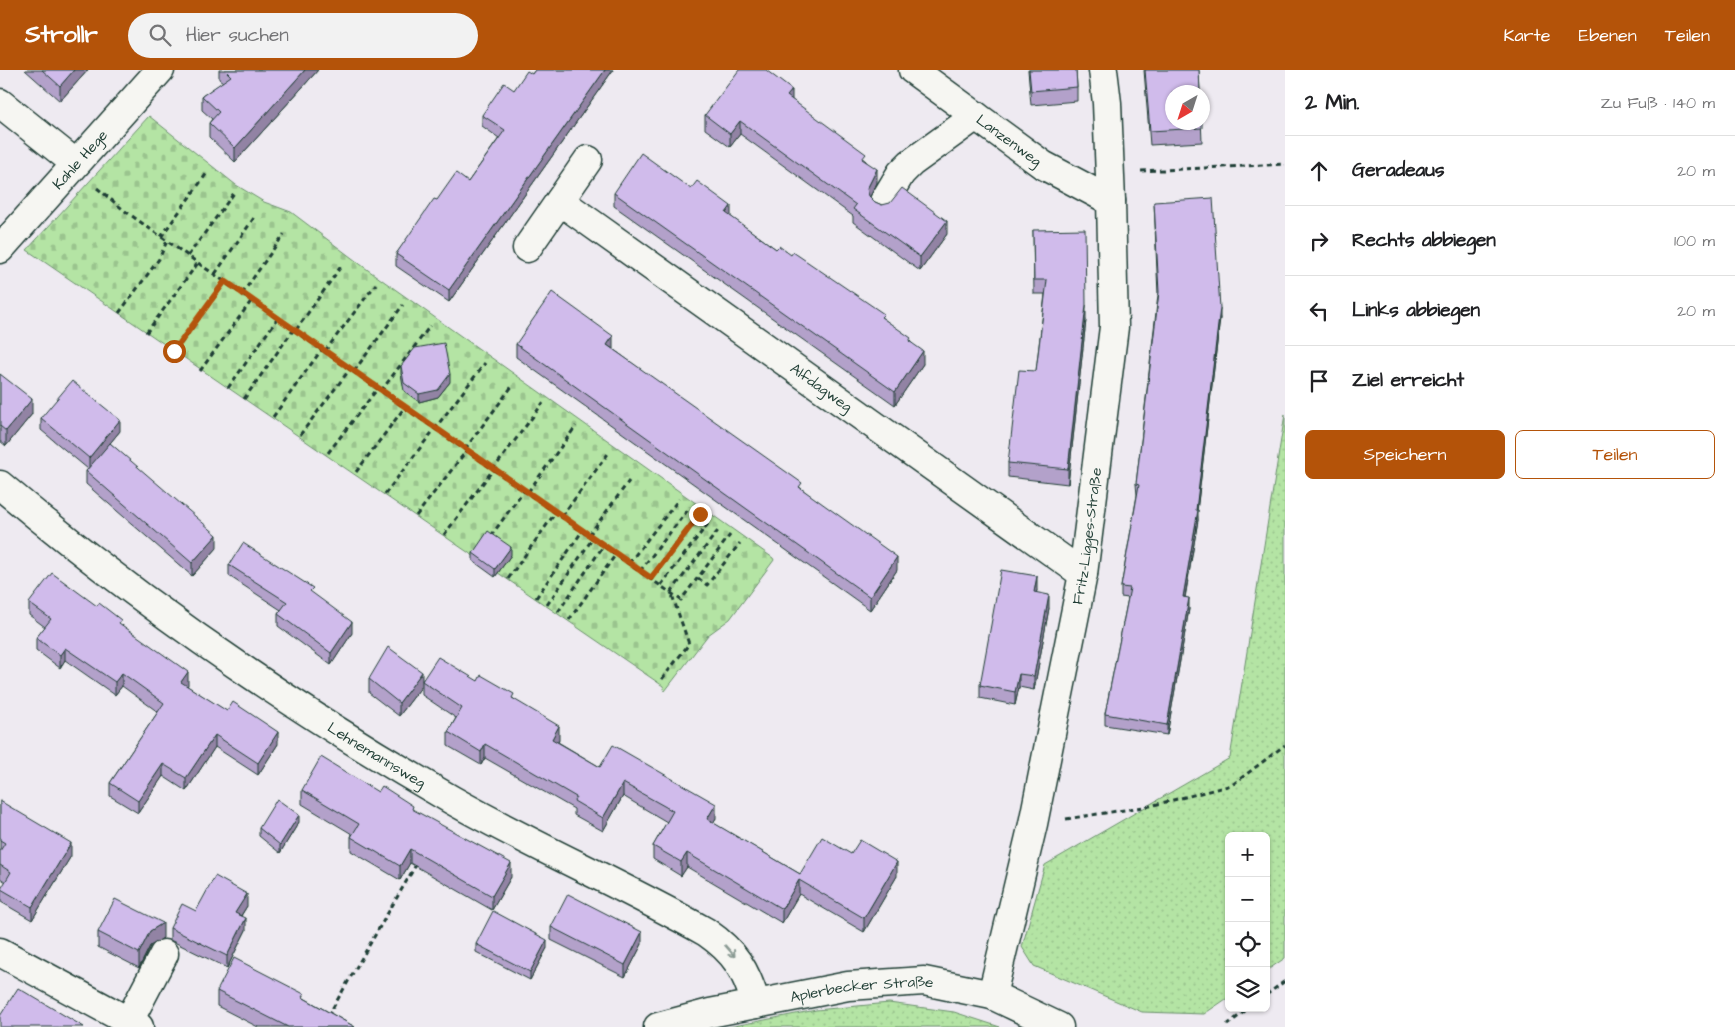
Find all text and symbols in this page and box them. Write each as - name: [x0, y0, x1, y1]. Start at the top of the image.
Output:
- search box: [128, 13, 478, 58]
- text: Strollr: [25, 18, 98, 52]
- icon: search: [146, 21, 174, 49]
- text: Hier suchen: [186, 22, 289, 49]
- text: Karte: [1503, 23, 1551, 48]
- text: Ebenen: [1579, 23, 1637, 48]
- text: Teilen: [1665, 23, 1710, 48]
- north arrow: [1165, 85, 1210, 130]
- text: 2 Min.: [1305, 88, 1359, 117]
- text: Zu Fuß · 140 m: [1600, 92, 1715, 114]
- street label: Lanzenweg: [972, 109, 1046, 172]
- street label: Kahle Hege: [48, 125, 112, 194]
- icon: ahead: [1305, 157, 1333, 185]
- text: Geradeaus: [1352, 157, 1444, 184]
- text: 20 m: [1677, 160, 1715, 182]
- icon: right: [1305, 227, 1333, 255]
- text: Rechts abbiegen: [1352, 227, 1496, 254]
- text: 100 m: [1674, 230, 1715, 252]
- icon: left: [1305, 297, 1333, 325]
- text: Links abbiegen: [1352, 297, 1480, 324]
- text: 20 m: [1677, 300, 1715, 322]
- route start: [163, 340, 186, 363]
- street label: Alfdagweg: [786, 358, 857, 418]
- icon: arrive: [1305, 367, 1333, 395]
- text: Ziel erreicht: [1352, 367, 1464, 394]
- button: Speichern: [1305, 430, 1505, 479]
- button: Teilen: [1515, 430, 1715, 479]
- street label: Fritz-Ligges-Straße: [1067, 466, 1107, 606]
- route end: [689, 503, 712, 526]
- street label: Lehnemannsweg: [324, 717, 430, 794]
- map controls: [1225, 832, 1270, 1012]
- button: +: [1225, 832, 1270, 877]
- button: −: [1225, 877, 1270, 922]
- button: locate: [1225, 922, 1270, 967]
- one-way arrow: [724, 945, 736, 958]
- button: layers: [1225, 967, 1270, 1012]
- street label: Aplerbecker Straße: [788, 970, 936, 1008]

